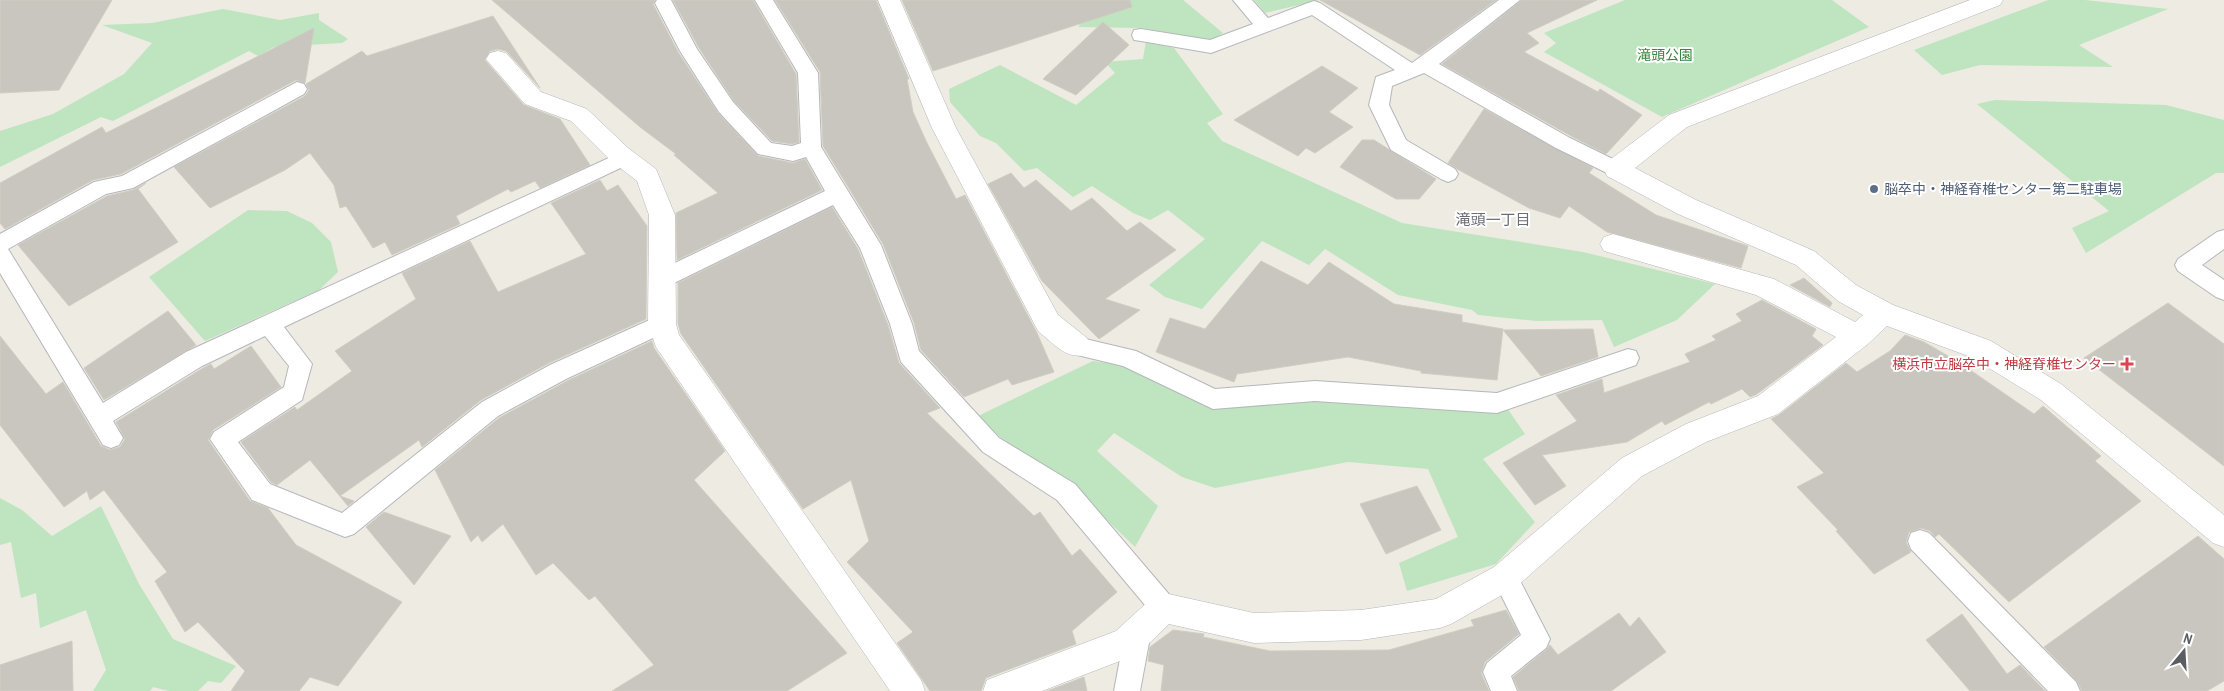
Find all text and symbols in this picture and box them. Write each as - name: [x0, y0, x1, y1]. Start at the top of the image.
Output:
- park label: 滝頭公園: [1637, 46, 1693, 64]
- place label: 脳卒中・神経脊椎センター第二駐車場: [1884, 180, 2122, 198]
- marker: 脳卒中・神経脊椎センター第二駐車場: [1868, 183, 1880, 195]
- district label: 滝頭一丁目: [1455, 209, 1531, 230]
- place label: 横浜市立脳卒中・神経脊椎センター: [1892, 355, 2116, 373]
- marker: 横浜市立脳卒中・神経脊椎センター: [2120, 357, 2134, 371]
- north arrow: [2159, 626, 2209, 676]
- text: N: [2181, 629, 2195, 648]

